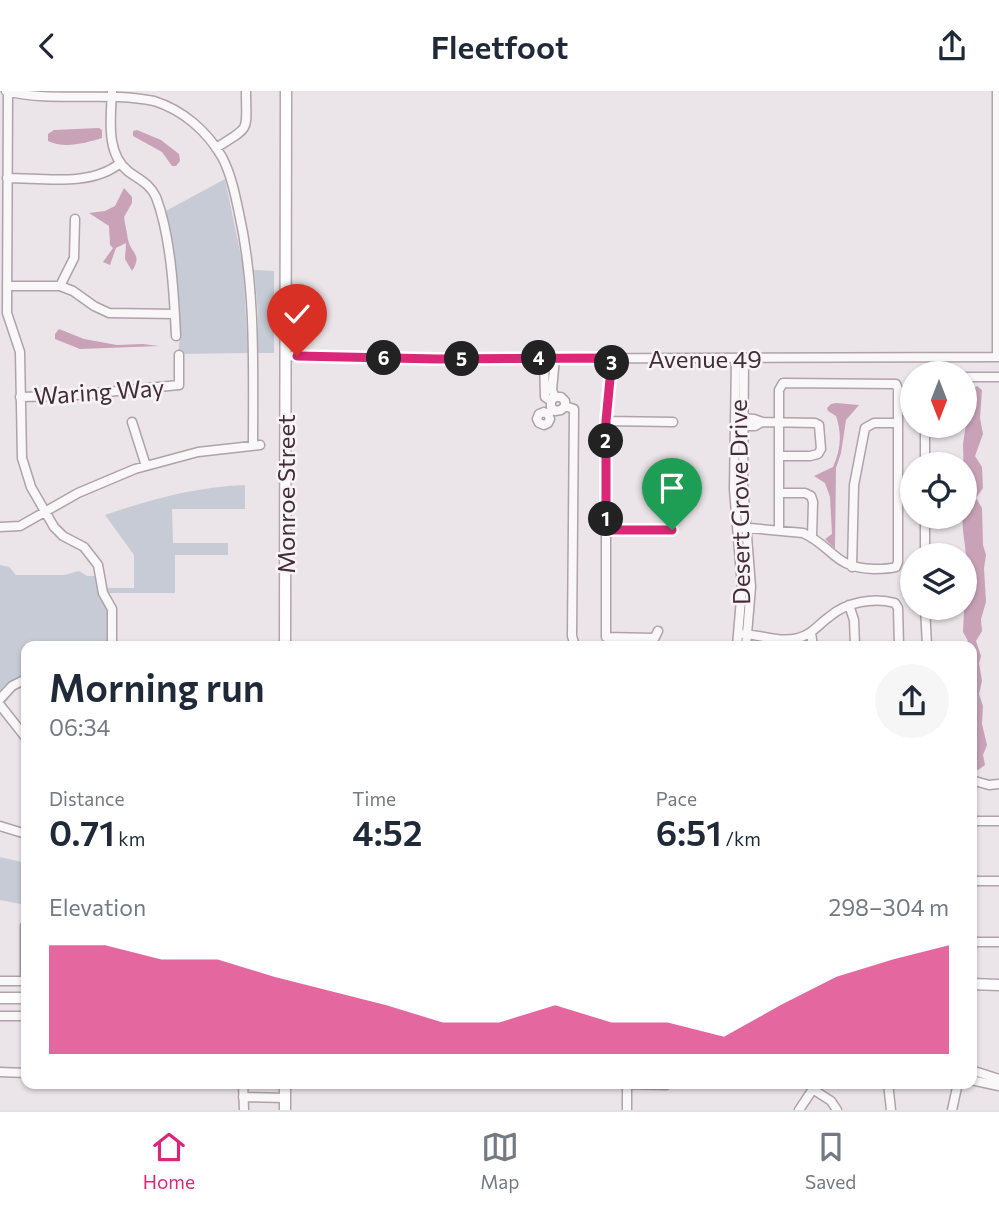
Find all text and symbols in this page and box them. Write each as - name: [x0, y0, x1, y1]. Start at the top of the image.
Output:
- text: Fleetfoot: [431, 26, 568, 66]
- icon: back: [28, 27, 66, 65]
- icon: share: [933, 27, 971, 65]
- pin: [267, 284, 327, 356]
- icon: check: [278, 295, 316, 333]
- pin: 6: [366, 341, 402, 375]
- pin: 5: [444, 341, 480, 377]
- pin: 4: [522, 341, 556, 375]
- street label: Avenue 49: [648, 344, 762, 373]
- pin: 3: [594, 345, 630, 381]
- text: 6: [378, 346, 389, 369]
- text: 4: [533, 346, 544, 369]
- text: 5: [456, 347, 467, 370]
- text: 3: [606, 351, 617, 374]
- north arrow: [900, 361, 976, 437]
- map controls: [900, 361, 977, 620]
- street label: Waring Way: [33, 372, 165, 410]
- street label: Desert Grove Drive: [723, 399, 755, 605]
- street label: Monroe Street: [271, 414, 300, 574]
- pin: 2: [588, 423, 624, 459]
- text: 2: [600, 429, 611, 452]
- button: locate: [900, 452, 977, 529]
- pin: [642, 458, 702, 530]
- icon: arrive: [653, 469, 691, 507]
- pin: 1: [588, 501, 624, 537]
- text: 1: [601, 507, 610, 530]
- button: layers: [900, 543, 977, 620]
- text: Morning run: [49, 663, 265, 710]
- button: share: [875, 664, 949, 738]
- text: 06:34: [49, 713, 110, 741]
- text: Distance: [49, 787, 125, 810]
- text: Time: [352, 787, 396, 810]
- text: Pace: [656, 787, 697, 810]
- text: 0.71: [49, 810, 115, 853]
- text: 4:52: [352, 810, 423, 853]
- text: 6:51: [656, 810, 722, 853]
- text: km: [115, 827, 145, 850]
- text: /km: [722, 827, 761, 850]
- text: Elevation: [49, 893, 146, 921]
- text: 298–304 m: [828, 893, 949, 921]
- tab: Home: [143, 1128, 195, 1193]
- tab: Map: [480, 1128, 520, 1193]
- tab: Saved: [805, 1128, 856, 1193]

